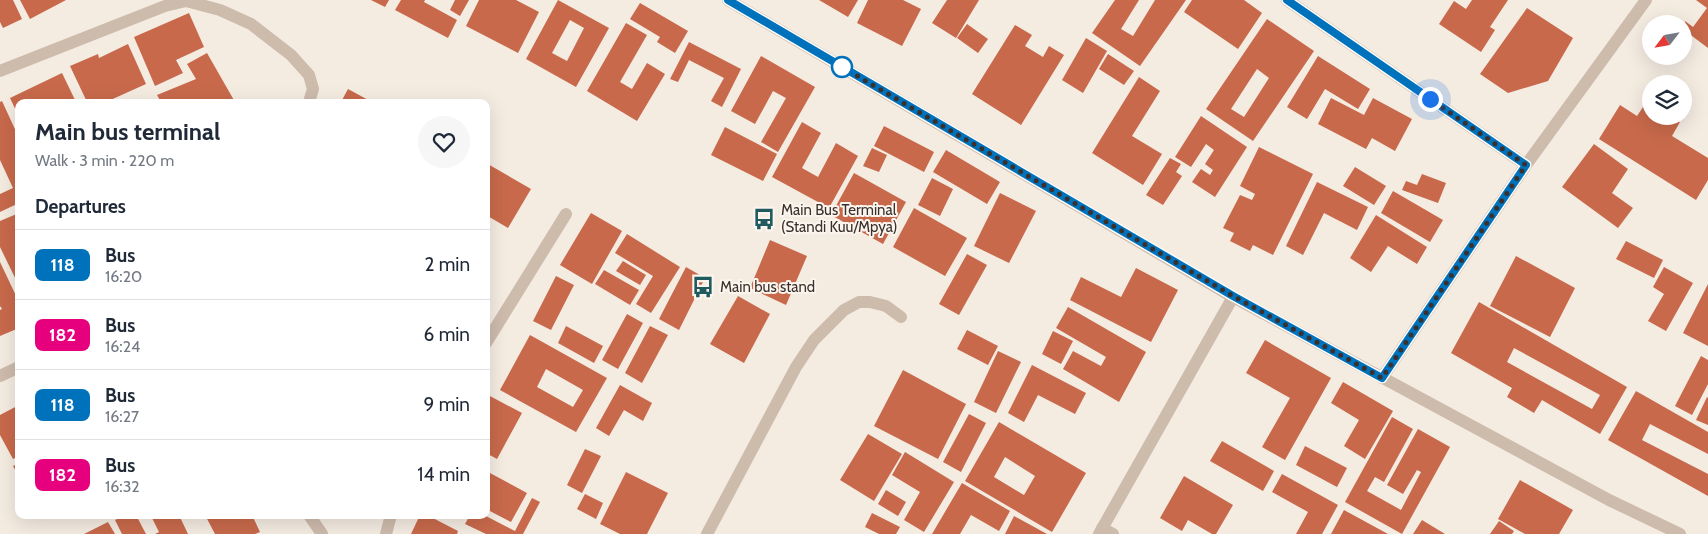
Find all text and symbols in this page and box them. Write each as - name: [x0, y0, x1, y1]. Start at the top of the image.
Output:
- north arrow: [1642, 15, 1692, 65]
- map controls: [1642, 15, 1692, 125]
- unlabelled marker: [831, 56, 853, 78]
- button: layers: [1642, 75, 1692, 125]
- your location: [1418, 87, 1443, 112]
- button: heart: [418, 116, 470, 168]
- text: Main bus terminal: [35, 117, 220, 146]
- text: Walk · 3 min · 220 m: [35, 151, 174, 170]
- text: Departures: [35, 195, 126, 218]
- place label: Main Bus Terminal (Standi Kuu/Mpya): [781, 201, 897, 236]
- bus stop icon: Main Bus Terminal (Standi Kuu/Mpya): [751, 206, 777, 232]
- text: Bus: [105, 244, 135, 267]
- text: 2 min: [424, 253, 470, 276]
- text: 118: [50, 254, 75, 276]
- text: 16:20: [105, 267, 142, 286]
- bus stop icon: Main bus stand: [690, 274, 716, 300]
- place label: Main bus stand: [720, 278, 815, 296]
- text: Bus: [105, 314, 135, 337]
- text: 6 min: [424, 323, 470, 346]
- text: 182: [49, 324, 76, 346]
- text: 16:24: [105, 337, 140, 356]
- text: Bus: [105, 384, 135, 407]
- text: 9 min: [424, 393, 470, 416]
- text: 118: [50, 394, 75, 416]
- text: 16:27: [105, 407, 139, 426]
- text: Bus: [105, 454, 135, 477]
- text: 14 min: [417, 463, 470, 486]
- text: 182: [49, 464, 76, 486]
- text: 16:32: [105, 477, 140, 496]

